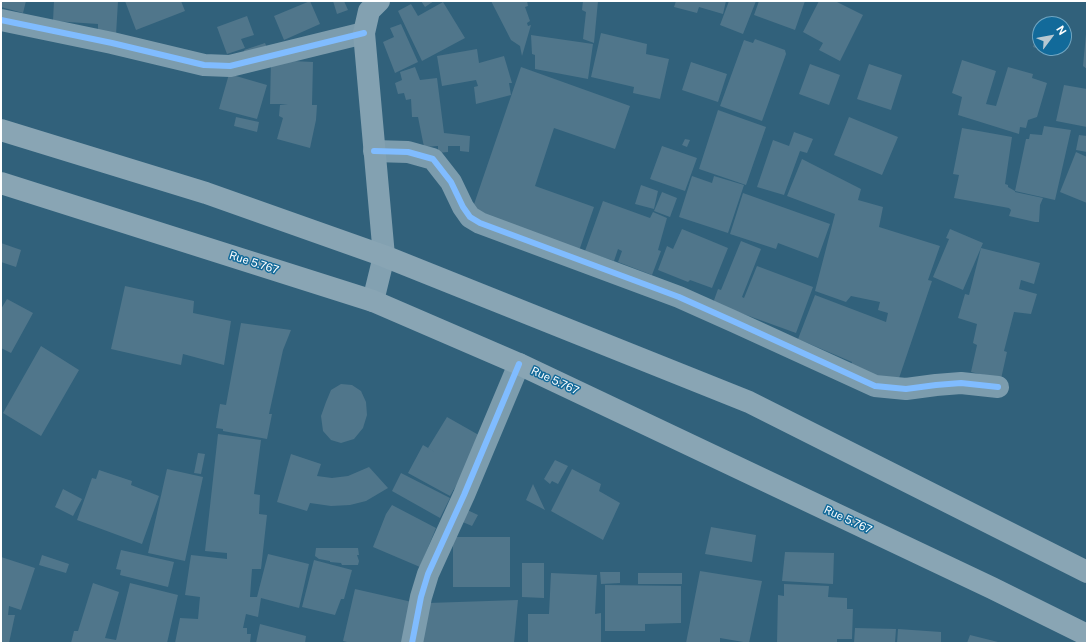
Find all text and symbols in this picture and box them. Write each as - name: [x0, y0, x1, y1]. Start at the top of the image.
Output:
- north arrow: [1032, 16, 1072, 56]
- text: N: [1054, 23, 1069, 37]
- street label: Rue 5.767: [228, 249, 280, 277]
- street label: Rue 5.767: [529, 364, 581, 398]
- street label: Rue 5.767: [822, 503, 874, 537]

